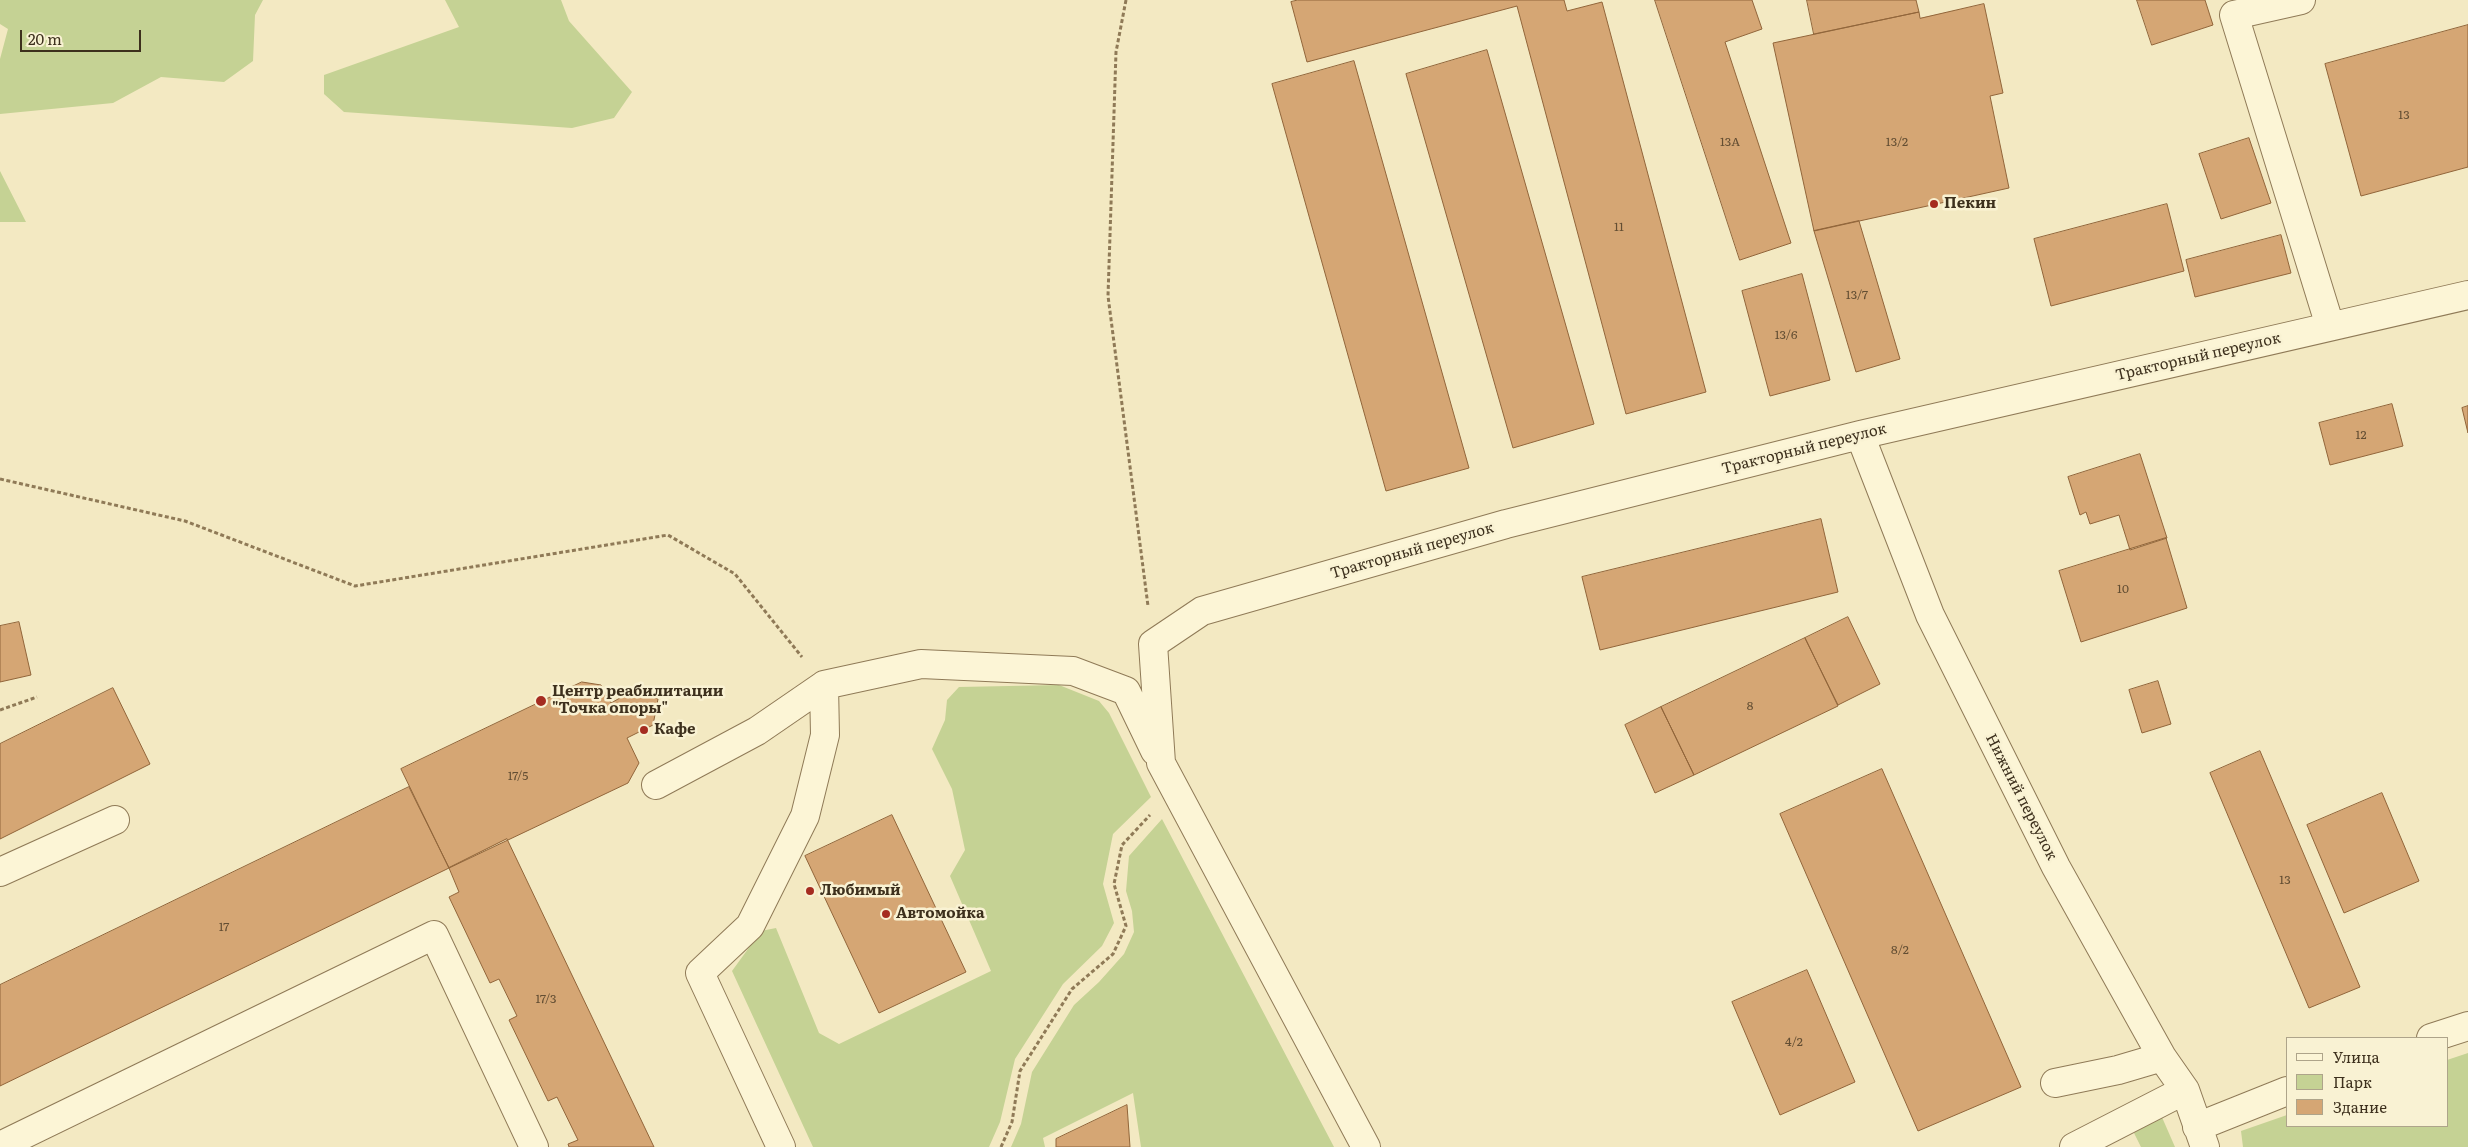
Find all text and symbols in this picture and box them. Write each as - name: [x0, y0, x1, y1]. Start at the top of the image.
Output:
- scale bar: [22, 20, 144, 52]
- text: 20 m: [28, 27, 62, 50]
- house number: 13: [2398, 108, 2410, 122]
- house number: 13А: [1720, 135, 1740, 149]
- house number: 13/2: [1886, 135, 1908, 149]
- place label: Пекин: [1944, 195, 1996, 213]
- marker: Пекин: [1928, 198, 1940, 210]
- house number: 11: [1614, 220, 1624, 234]
- house number: 13/7: [1846, 288, 1868, 302]
- house number: 13/6: [1775, 328, 1797, 342]
- street label: Тракторный переулок: [2114, 329, 2282, 385]
- street label: Тракторный переулок: [1720, 420, 1888, 478]
- house number: 12: [2356, 428, 2366, 442]
- street label: Тракторный переулок: [1328, 519, 1496, 583]
- house number: 10: [2117, 582, 2129, 596]
- place label: Центр реабилитации "Точка опоры": [552, 683, 723, 718]
- marker: Центр реабилитации "Точка опоры": [534, 694, 548, 708]
- house number: 8: [1747, 699, 1753, 713]
- place label: Кафе: [654, 721, 696, 739]
- marker: Кафе: [638, 724, 650, 736]
- street label: Нижний переулок: [1981, 731, 2061, 863]
- house number: 17/5: [508, 769, 528, 783]
- house number: 13: [2279, 873, 2291, 887]
- place label: Любимый: [820, 882, 901, 900]
- marker: Любимый: [804, 885, 816, 897]
- place label: Автомойка: [896, 905, 985, 923]
- marker: Автомойка: [880, 908, 892, 920]
- house number: 17: [219, 920, 229, 934]
- house number: 8/2: [1891, 943, 1909, 957]
- house number: 17/3: [536, 992, 556, 1006]
- house number: 4/2: [1785, 1035, 1803, 1049]
- legend: [2286, 1037, 2448, 1127]
- text: Улица: [2333, 1045, 2380, 1068]
- text: Парк: [2333, 1070, 2372, 1093]
- text: Здание: [2333, 1095, 2387, 1118]

